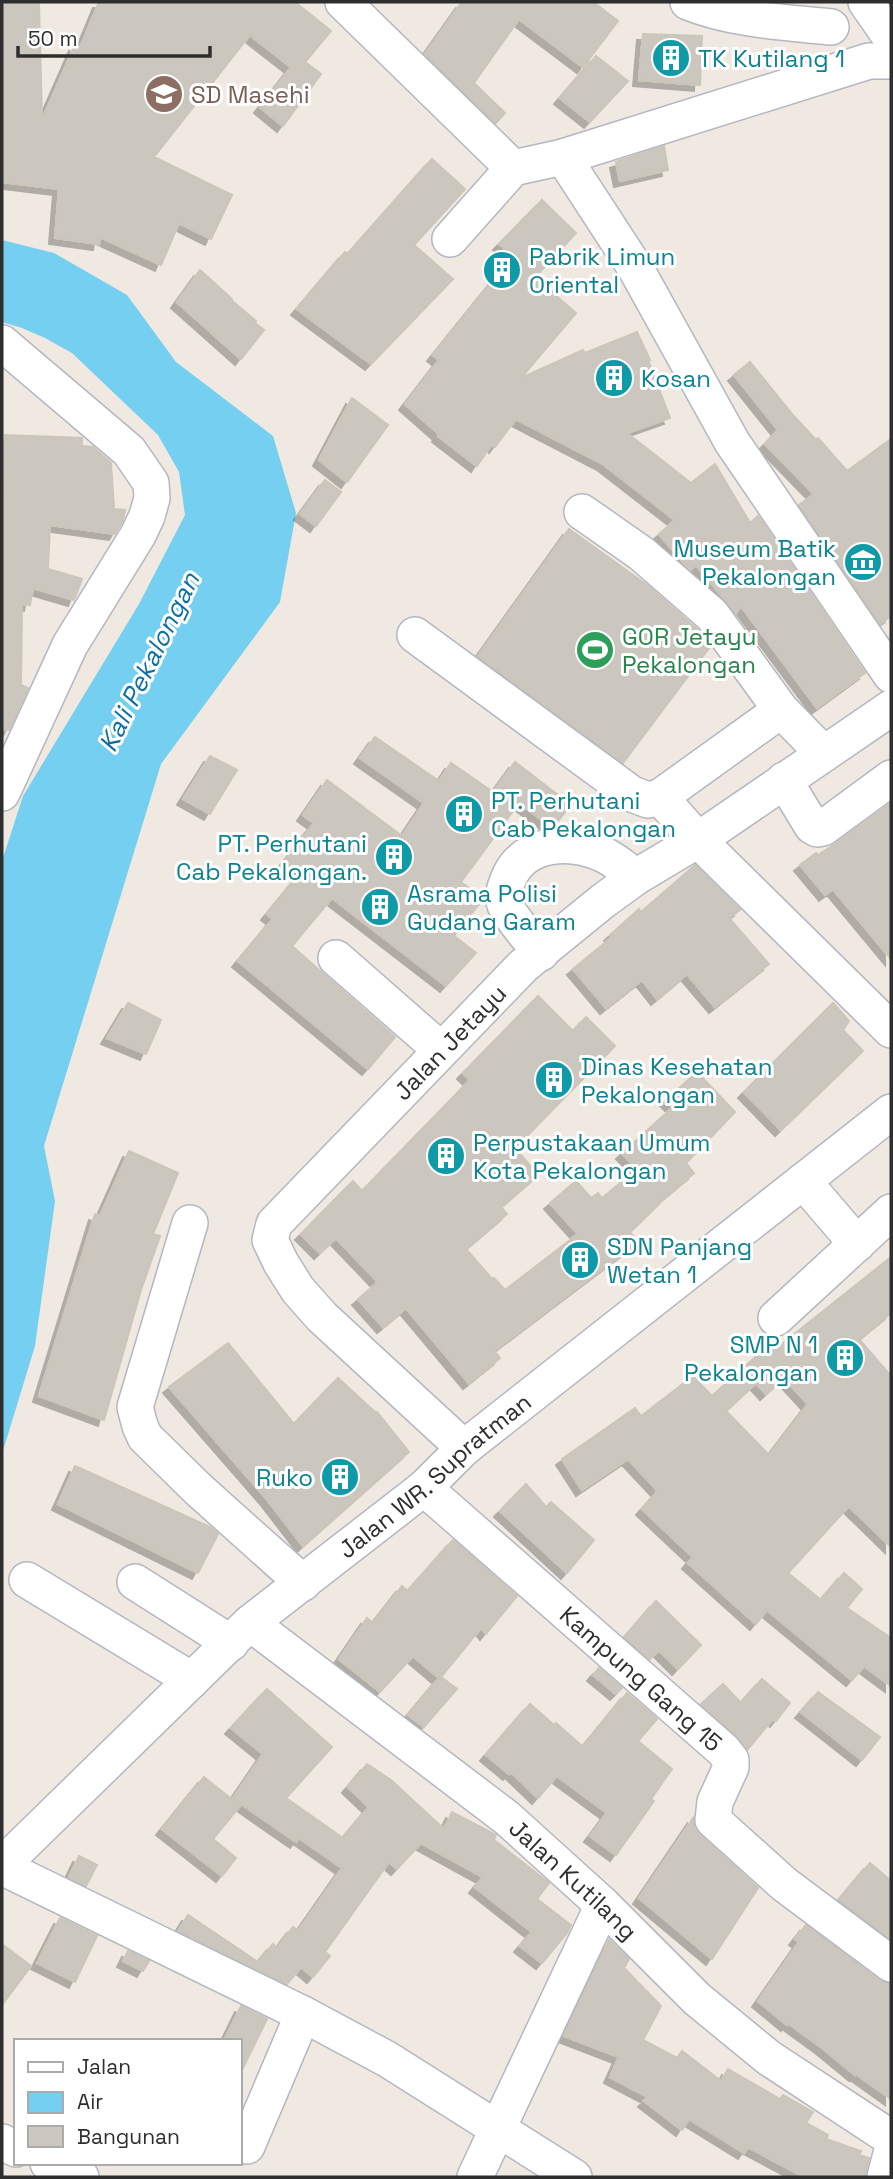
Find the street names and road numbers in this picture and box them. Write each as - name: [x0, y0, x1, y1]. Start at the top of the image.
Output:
- street label: Jalan Jetayu: [387, 978, 513, 1107]
- street label: Jalan WR. Supratman: [332, 1386, 537, 1565]
- street label: Kampung Gang 15: [554, 1599, 729, 1758]
- street label: Jalan Kutilang: [503, 1812, 644, 1946]

